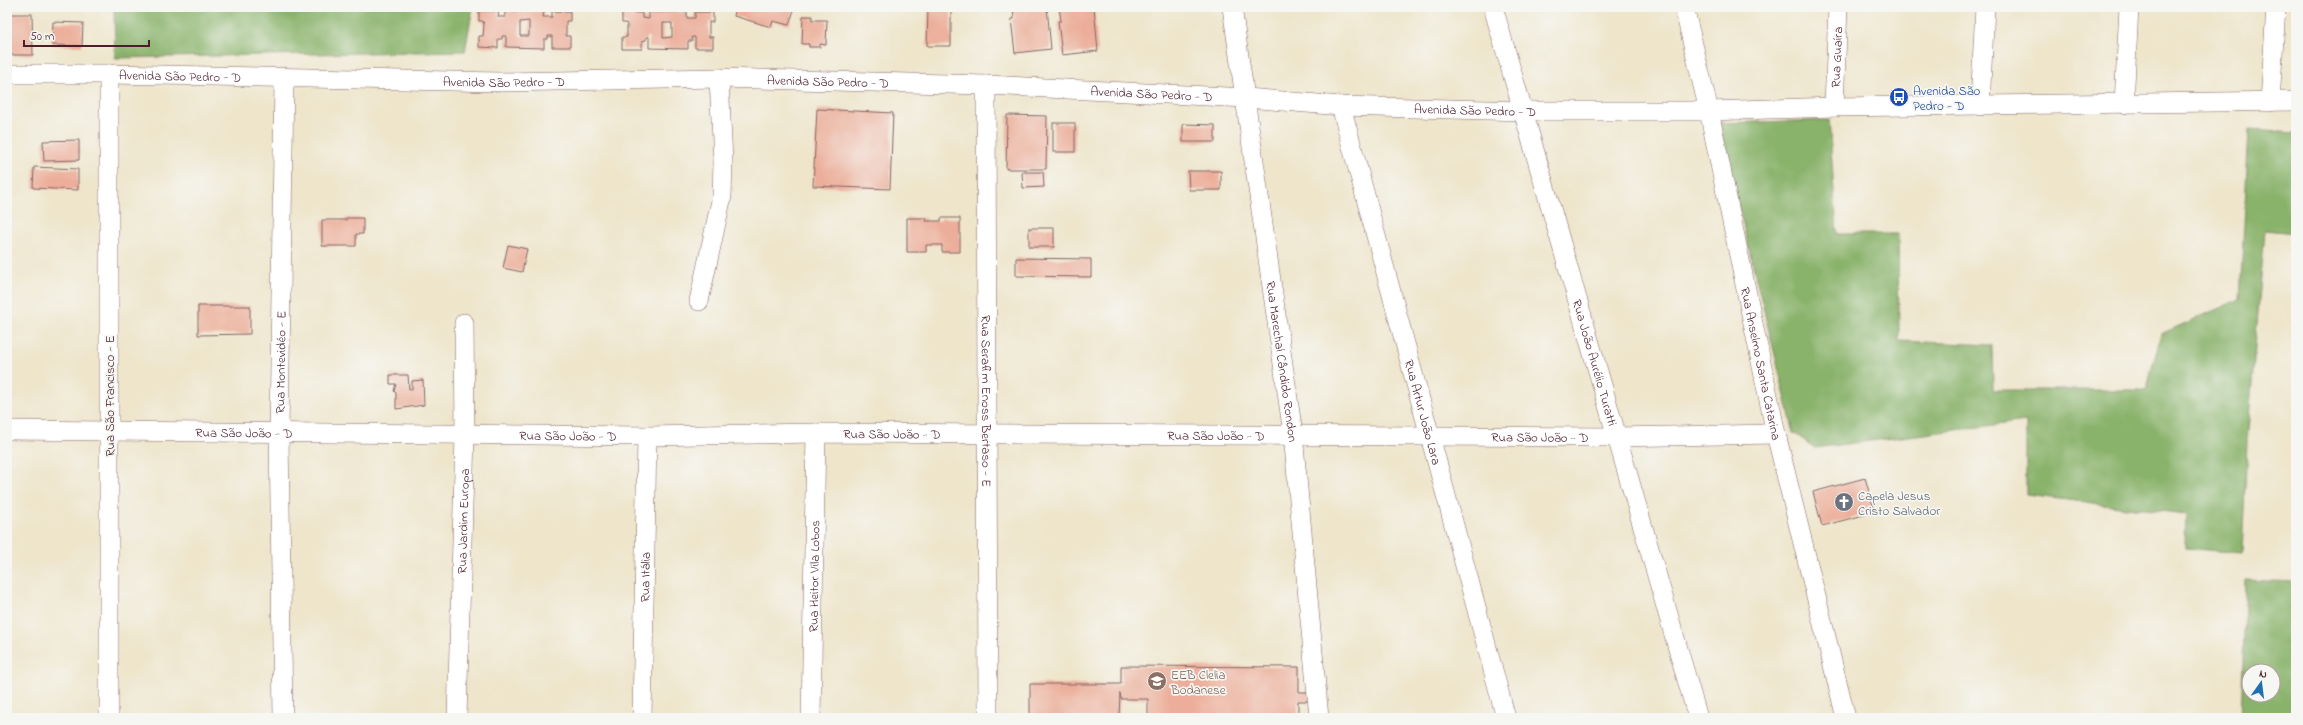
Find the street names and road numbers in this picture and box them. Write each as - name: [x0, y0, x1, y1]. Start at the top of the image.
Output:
- street label: Rua Guaíra: [1827, 26, 1848, 88]
- street label: Avenida São Pedro - D: [119, 66, 241, 88]
- street label: Avenida São Pedro - D: [766, 71, 889, 93]
- street label: Avenida São Pedro - D: [443, 73, 565, 93]
- street label: Avenida São Pedro - D: [1090, 82, 1213, 107]
- street label: Avenida São Pedro - D: [1414, 100, 1536, 122]
- street label: Rua Marechal Cândido Rondon: [1260, 280, 1302, 443]
- street label: Rua Anselmo Santa Catarina: [1735, 286, 1785, 443]
- street label: Rua João Aurélio Turatti: [1567, 298, 1621, 428]
- street label: Rua Montevidéo - E: [271, 310, 292, 414]
- street label: Rua Serafim Enoss Bertaso - E: [976, 315, 995, 487]
- street label: Rua São Francisco - E: [101, 335, 120, 457]
- street label: Rua Artur João Lara: [1399, 358, 1445, 467]
- street label: Rua São João - D: [195, 424, 293, 444]
- street label: Rua São João - D: [843, 425, 941, 445]
- street label: Rua São João - D: [519, 427, 617, 447]
- street label: Rua São João - D: [1167, 427, 1265, 446]
- street label: Rua São João - D: [1491, 428, 1589, 448]
- street label: Rua Jardim Europa: [453, 468, 475, 574]
- street label: Rua Heitor Vila Lobos: [805, 519, 825, 632]
- street label: Rua Itália: [636, 552, 656, 602]

